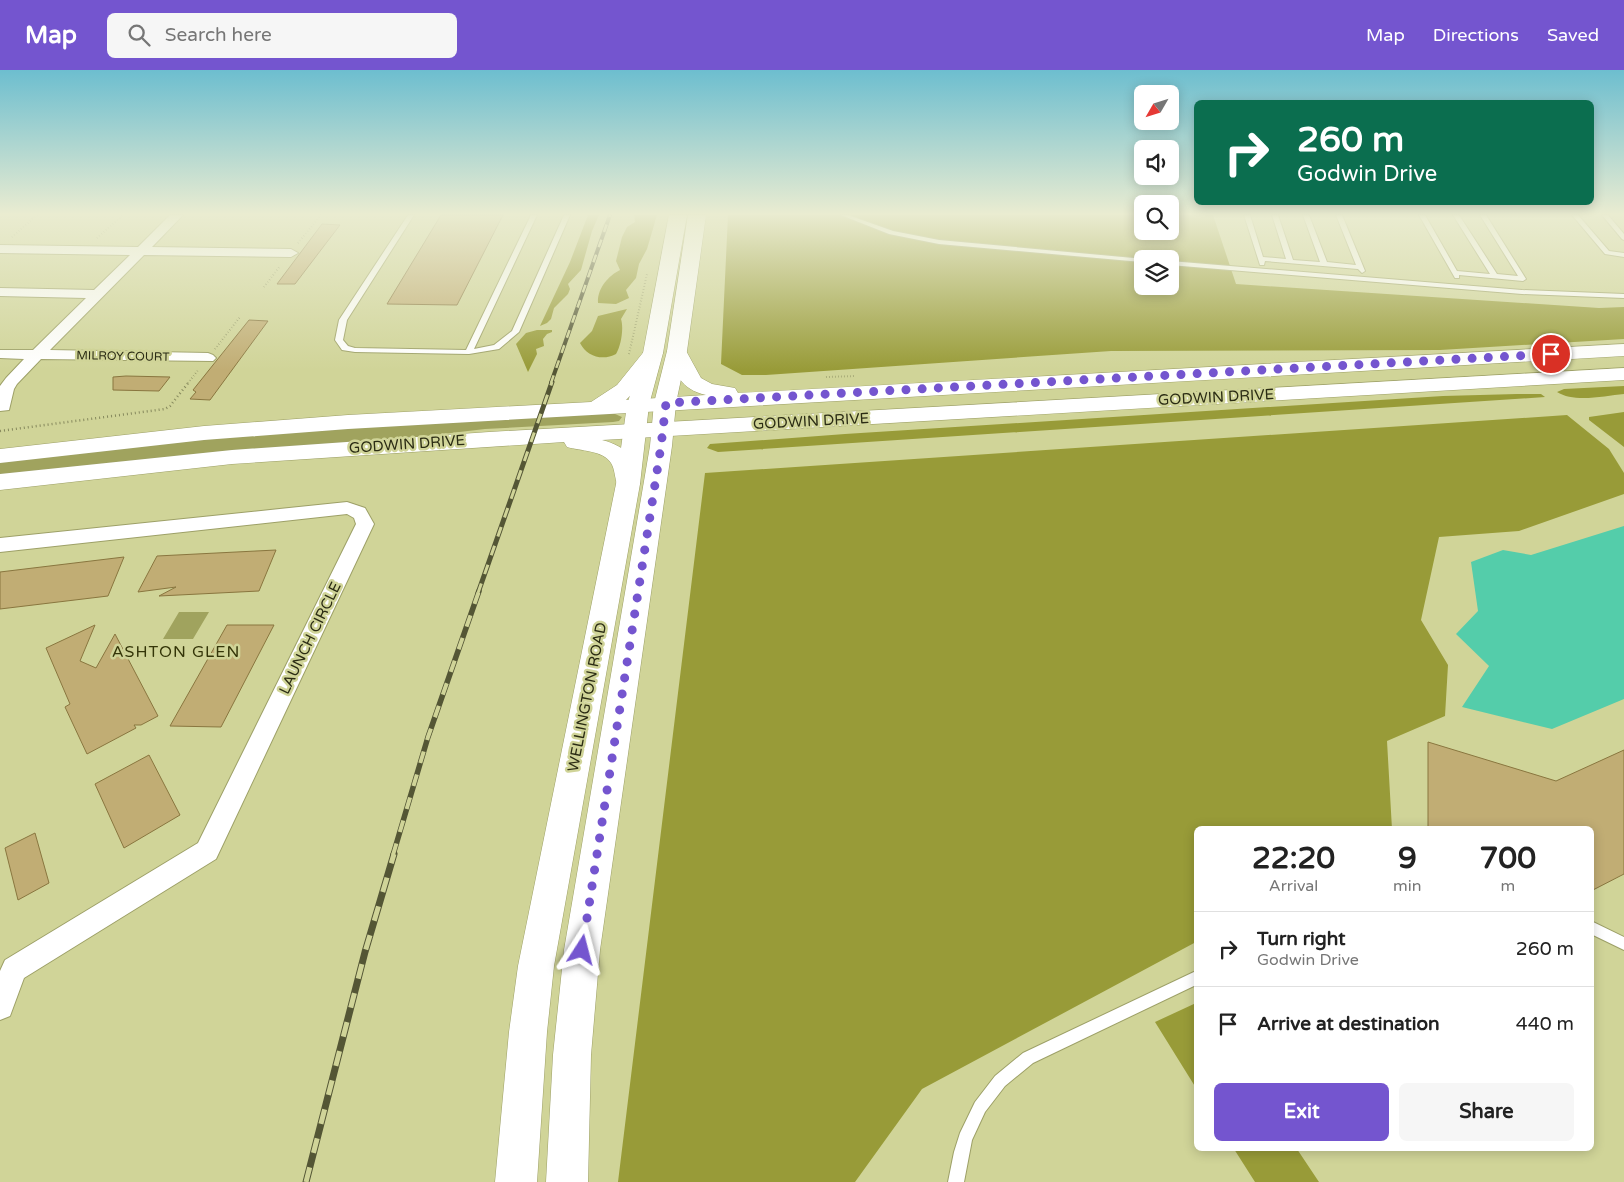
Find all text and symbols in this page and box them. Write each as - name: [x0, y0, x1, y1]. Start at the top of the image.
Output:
- search box: [107, 13, 457, 58]
- text: Map: [25, 21, 77, 50]
- icon: search: [125, 21, 153, 49]
- text: Search here: [165, 24, 272, 46]
- text: Map: [1366, 24, 1405, 46]
- text: Directions: [1433, 24, 1519, 46]
- text: Saved: [1547, 24, 1599, 46]
- north arrow: [1134, 85, 1179, 130]
- map controls: [1134, 85, 1179, 295]
- text: 260 m: [1297, 119, 1404, 161]
- icon: right: [1214, 120, 1279, 185]
- button: sound: [1134, 140, 1179, 185]
- text: Godwin Drive: [1297, 161, 1437, 187]
- button: search: [1134, 195, 1179, 240]
- button: layers: [1134, 250, 1179, 295]
- pin: [1530, 333, 1572, 375]
- icon: arrive: [1537, 340, 1565, 368]
- street label: MILROY COURT: [76, 348, 171, 364]
- street label: GODWIN DRIVE: [1157, 385, 1275, 409]
- street label: GODWIN DRIVE: [752, 409, 870, 433]
- street label: GODWIN DRIVE: [348, 431, 466, 457]
- street label: LAUNCH CIRCLE: [275, 579, 345, 697]
- street label: WELLINGTON ROAD: [564, 621, 610, 773]
- district label: ASHTON GLEN: [112, 642, 240, 662]
- text: 22:20: [1252, 840, 1335, 877]
- text: 9: [1398, 840, 1417, 877]
- text: 700: [1480, 840, 1536, 877]
- text: Arrival: [1269, 876, 1318, 896]
- text: min: [1393, 876, 1422, 896]
- text: m: [1500, 876, 1515, 896]
- position arrow: [555, 923, 607, 975]
- text: Turn right: [1257, 928, 1345, 950]
- icon: right: [1214, 935, 1242, 963]
- text: 260 m: [1516, 938, 1574, 960]
- text: Godwin Drive: [1257, 950, 1359, 970]
- icon: arrive: [1214, 1010, 1242, 1038]
- text: Arrive at destination: [1257, 1013, 1440, 1035]
- text: 440 m: [1516, 1013, 1574, 1035]
- button: Exit: [1214, 1083, 1389, 1141]
- button: Share: [1399, 1083, 1574, 1141]

